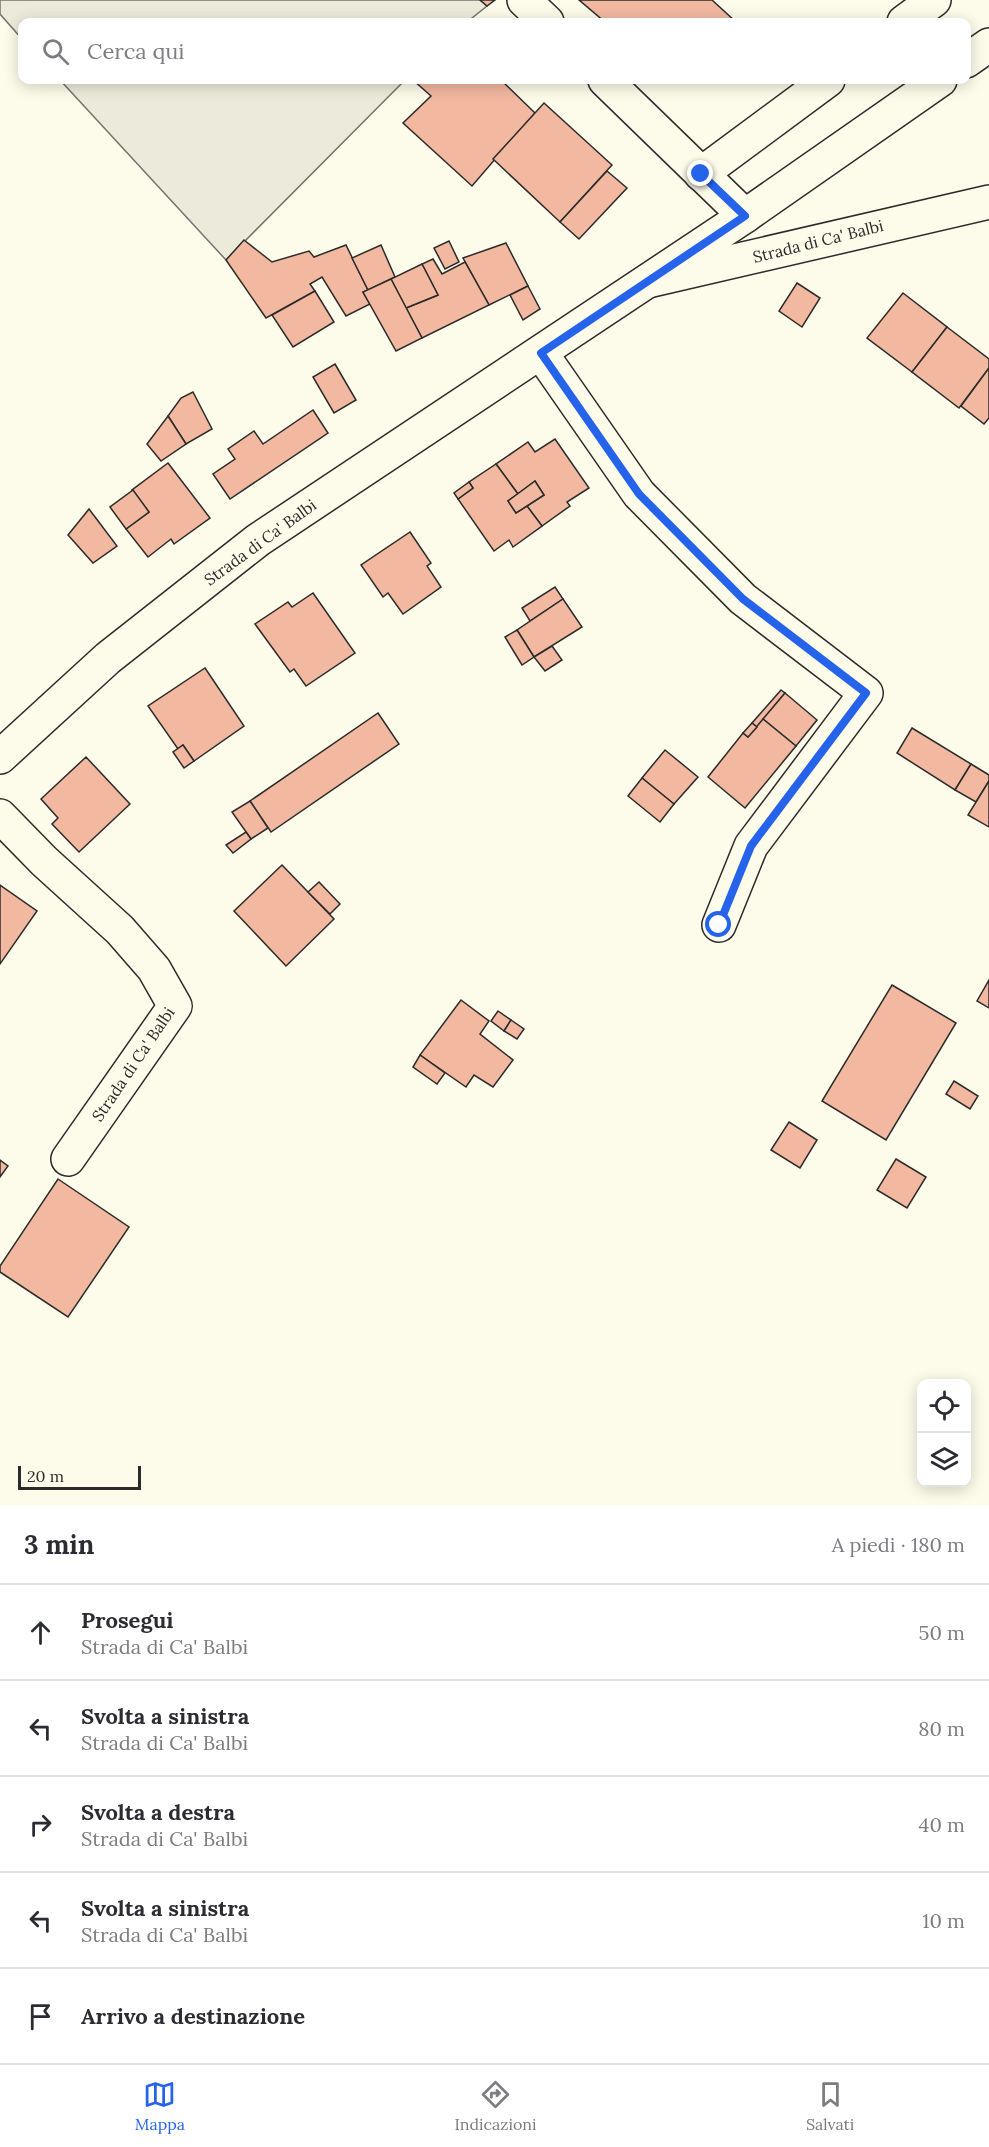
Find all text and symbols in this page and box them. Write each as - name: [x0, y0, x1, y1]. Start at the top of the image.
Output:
- search box: [18, 18, 971, 84]
- icon: search: [39, 35, 72, 68]
- text: Cerca qui: [87, 37, 184, 65]
- route end: [687, 160, 713, 186]
- street label: Strada di Ca' Balbi: [751, 215, 885, 267]
- street label: Strada di Ca' Balbi: [200, 495, 320, 589]
- route start: [705, 911, 731, 937]
- street label: Strada di Ca' Balbi: [87, 1003, 179, 1125]
- map controls: [917, 1379, 971, 1487]
- button: locate: [917, 1379, 971, 1433]
- button: layers: [917, 1433, 971, 1487]
- scale bar: [18, 1463, 141, 1490]
- text: 20 m: [27, 1466, 64, 1486]
- text: 3 min: [24, 1528, 94, 1561]
- text: A piedi · 180 m: [832, 1532, 965, 1557]
- text: Prosegui: [81, 1606, 173, 1634]
- icon: ahead: [24, 1616, 57, 1649]
- text: 50 m: [919, 1620, 965, 1645]
- text: Strada di Ca' Balbi: [81, 1634, 248, 1659]
- text: Svolta a sinistra: [81, 1702, 249, 1730]
- icon: left: [24, 1712, 57, 1745]
- text: 80 m: [918, 1716, 965, 1741]
- text: Strada di Ca' Balbi: [81, 1730, 248, 1755]
- text: Svolta a destra: [81, 1798, 235, 1826]
- icon: right: [24, 1808, 57, 1841]
- text: 40 m: [919, 1812, 965, 1837]
- text: Strada di Ca' Balbi: [81, 1826, 248, 1851]
- text: Svolta a sinistra: [81, 1894, 249, 1922]
- icon: left: [24, 1904, 57, 1937]
- text: 10 m: [922, 1908, 965, 1933]
- text: Strada di Ca' Balbi: [81, 1922, 248, 1947]
- icon: arrive: [24, 2000, 57, 2033]
- text: Arrivo a destinazione: [81, 2002, 305, 2030]
- tab: Mappa: [135, 2078, 185, 2134]
- tab: Indicazioni: [454, 2078, 536, 2134]
- tab: Salvati: [806, 2078, 854, 2134]

